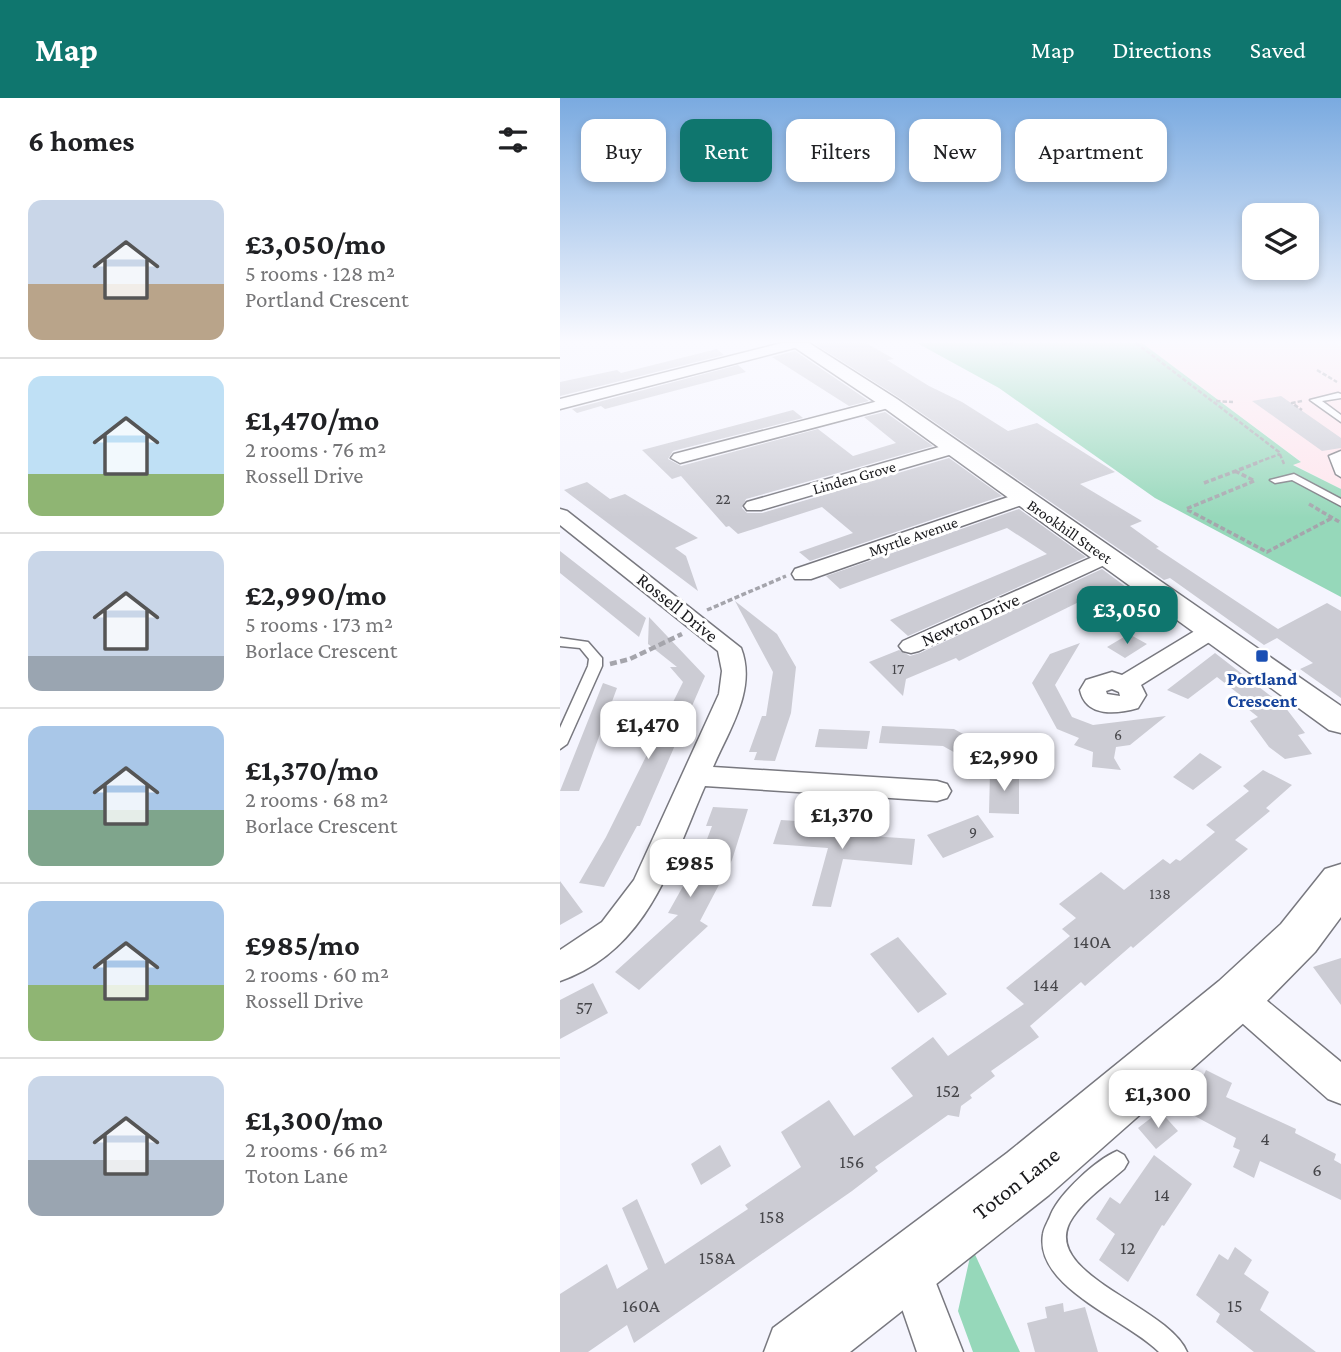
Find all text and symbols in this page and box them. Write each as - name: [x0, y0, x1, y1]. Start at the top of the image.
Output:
- text: Map: [35, 31, 98, 68]
- text: Map: [1031, 36, 1075, 63]
- text: Directions: [1113, 36, 1212, 63]
- text: Saved: [1250, 36, 1306, 63]
- chip: Buy: [581, 119, 666, 182]
- chip: Rent: [680, 119, 772, 182]
- chip: Filters: [786, 119, 895, 182]
- chip: New: [909, 119, 1001, 182]
- chip: Apartment: [1015, 119, 1167, 182]
- icon: filters: [494, 121, 532, 159]
- text: 6 homes: [28, 124, 135, 157]
- map controls: [1242, 203, 1319, 280]
- button: layers: [1242, 203, 1319, 280]
- text: £3,050/mo: [245, 227, 386, 260]
- icon: home: [84, 228, 168, 312]
- text: 5 rooms · 128 m²: [245, 260, 395, 286]
- text: Portland Crescent: [245, 286, 409, 312]
- text: £1,470/mo: [245, 403, 379, 436]
- icon: home: [84, 404, 168, 488]
- text: 2 rooms · 76 m²: [245, 436, 386, 462]
- street label: Linden Grove: [811, 458, 898, 497]
- text: Rossell Drive: [245, 462, 363, 488]
- house number: 22: [715, 490, 731, 507]
- street label: Brookhill Street: [1024, 496, 1116, 567]
- street label: Myrtle Avenue: [866, 513, 960, 561]
- street label: Rossell Drive: [633, 568, 722, 646]
- text: £2,990/mo: [245, 578, 387, 611]
- icon: home: [84, 579, 168, 663]
- pin: £3,050: [1070, 587, 1184, 646]
- street label: Newton Drive: [918, 588, 1023, 650]
- text: £3,050: [1093, 596, 1161, 622]
- text: 5 rooms · 173 m²: [245, 611, 393, 637]
- text: Borlace Crescent: [245, 637, 397, 663]
- marker: Portland Crescent: [1254, 648, 1270, 664]
- house number: 17: [892, 660, 905, 677]
- place label: Portland Crescent: [1227, 668, 1298, 711]
- pin: £1,470: [591, 702, 705, 761]
- text: £1,470: [616, 711, 680, 737]
- house number: 6: [1114, 726, 1122, 743]
- pin: £2,990: [947, 734, 1061, 793]
- text: £2,990: [969, 743, 1039, 769]
- text: £1,370/mo: [245, 753, 379, 786]
- icon: home: [84, 754, 168, 838]
- text: 2 rooms · 68 m²: [245, 786, 388, 812]
- pin: £1,370: [785, 792, 899, 851]
- text: £1,370: [811, 801, 873, 827]
- text: Borlace Crescent: [245, 812, 397, 838]
- house number: 9: [969, 823, 977, 840]
- pin: £985: [649, 840, 731, 899]
- text: £985: [666, 849, 714, 875]
- house number: 138: [1149, 885, 1171, 902]
- text: £985/mo: [245, 928, 360, 961]
- icon: home: [84, 929, 168, 1013]
- house number: 140A: [1073, 931, 1111, 952]
- text: 2 rooms · 60 m²: [245, 961, 389, 987]
- house number: 144: [1033, 974, 1059, 995]
- text: Rossell Drive: [245, 987, 363, 1013]
- house number: 57: [575, 997, 593, 1018]
- pin: £1,300: [1101, 1070, 1215, 1130]
- house number: 152: [936, 1080, 960, 1101]
- text: £1,300: [1125, 1080, 1191, 1106]
- text: £1,300/mo: [245, 1103, 383, 1136]
- icon: home: [84, 1104, 168, 1188]
- house number: 4: [1260, 1128, 1270, 1149]
- text: 2 rooms · 66 m²: [245, 1136, 388, 1162]
- street label: Toton Lane: [967, 1141, 1065, 1225]
- house number: 156: [840, 1151, 864, 1172]
- house number: 6: [1312, 1159, 1322, 1180]
- text: Toton Lane: [245, 1162, 348, 1188]
- house number: 14: [1154, 1184, 1170, 1205]
- house number: 158: [759, 1206, 785, 1227]
- house number: 12: [1120, 1237, 1136, 1258]
- house number: 158A: [699, 1247, 735, 1268]
- house number: 160A: [622, 1295, 660, 1316]
- house number: 15: [1227, 1295, 1243, 1316]

